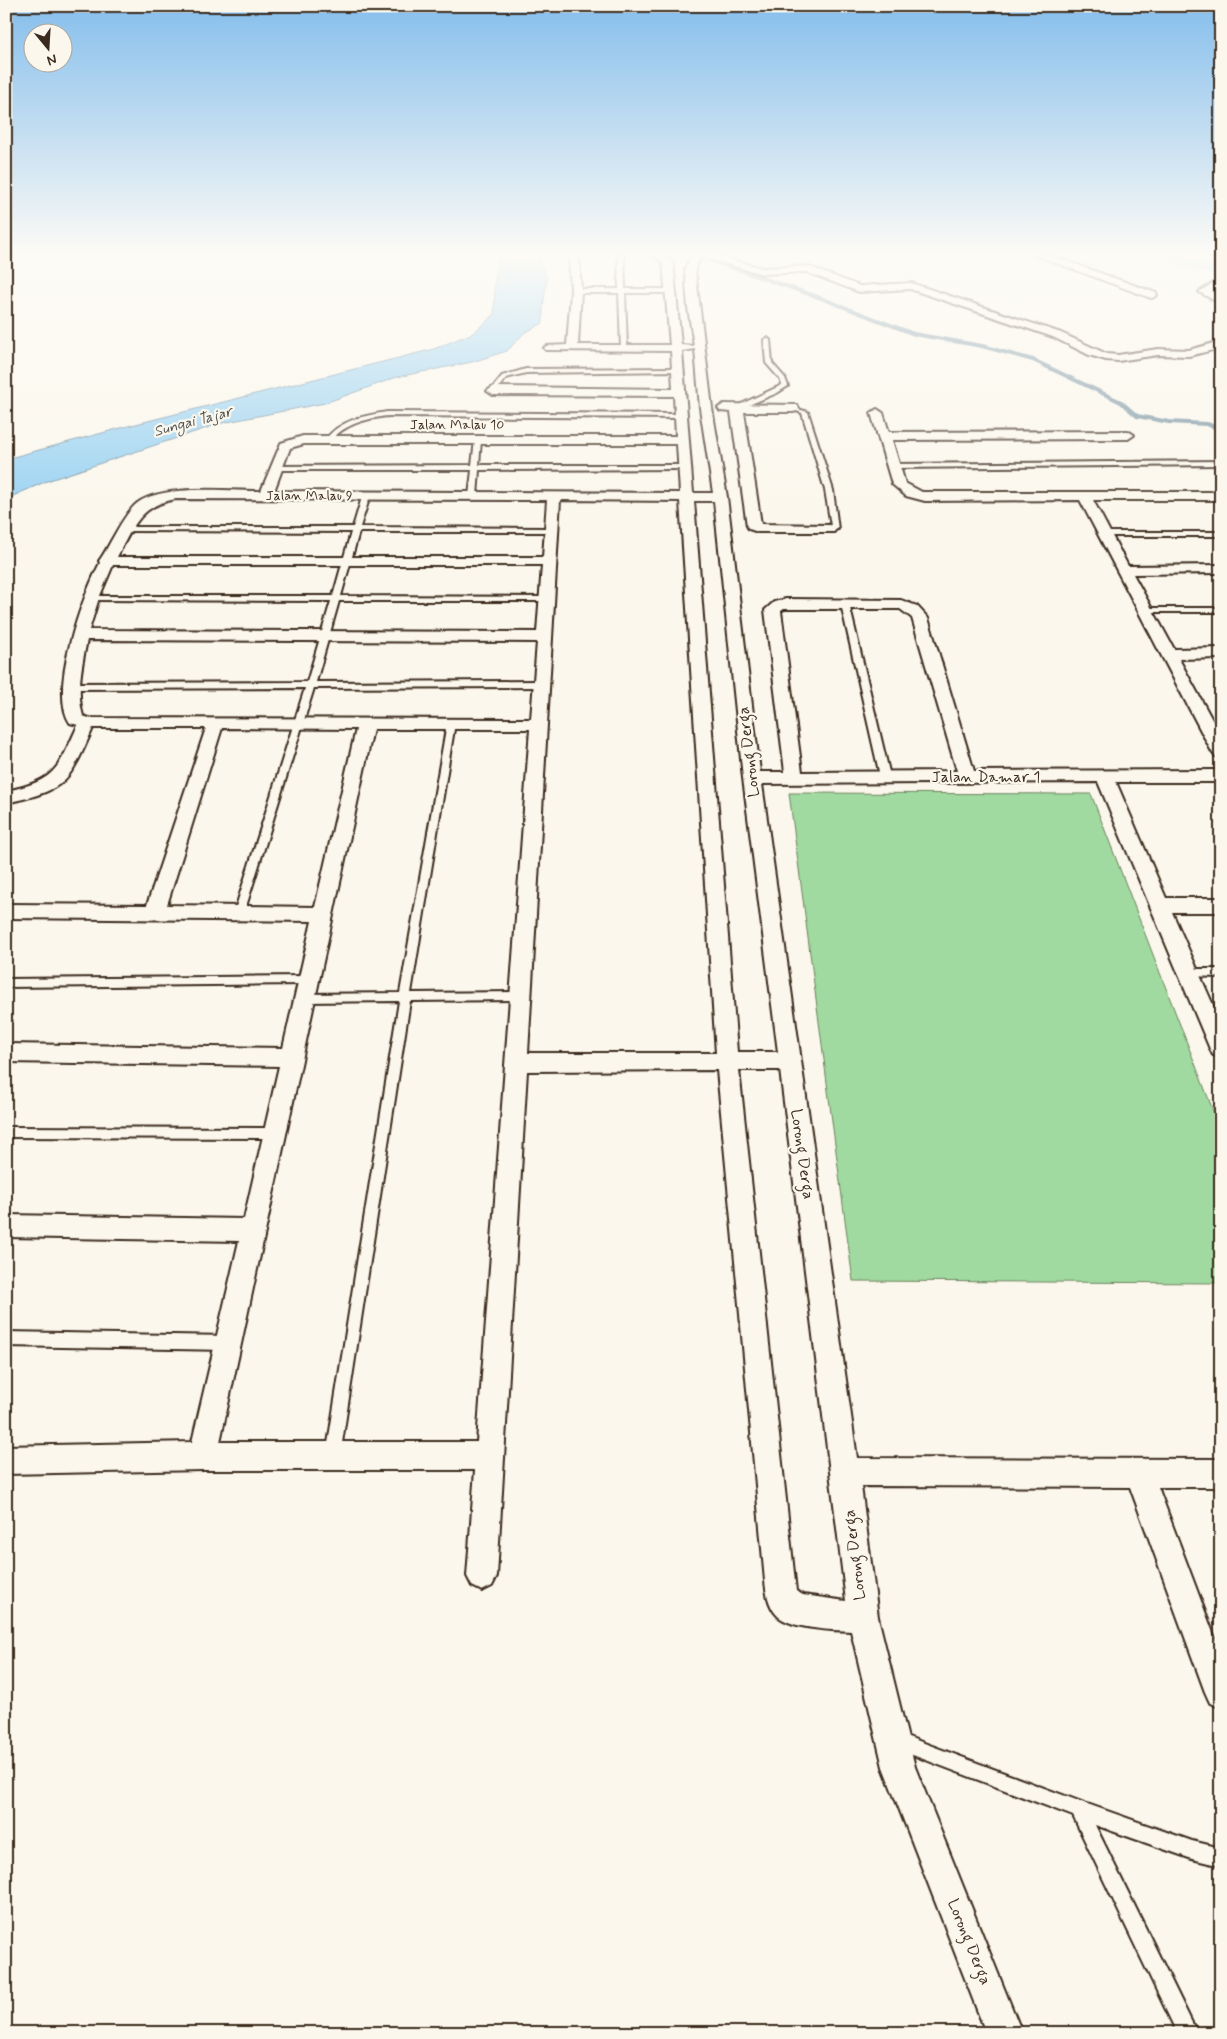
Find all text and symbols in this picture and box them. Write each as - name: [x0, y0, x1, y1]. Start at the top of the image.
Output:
- north arrow: [22, 22, 72, 72]
- text: N: [44, 49, 59, 69]
- water label: Sungai Tajar: [152, 401, 237, 443]
- street label: Jalan Malau 10: [410, 416, 504, 434]
- street label: Jalan Malau 9: [265, 487, 353, 505]
- street label: Lorong Derga: [733, 705, 766, 798]
- street label: Jalan Damar 1: [931, 767, 1041, 788]
- street label: Lorong Derga: [784, 1108, 819, 1201]
- street label: Lorong Derga: [839, 1508, 872, 1601]
- street label: Lorong Derga: [941, 1896, 996, 1989]

